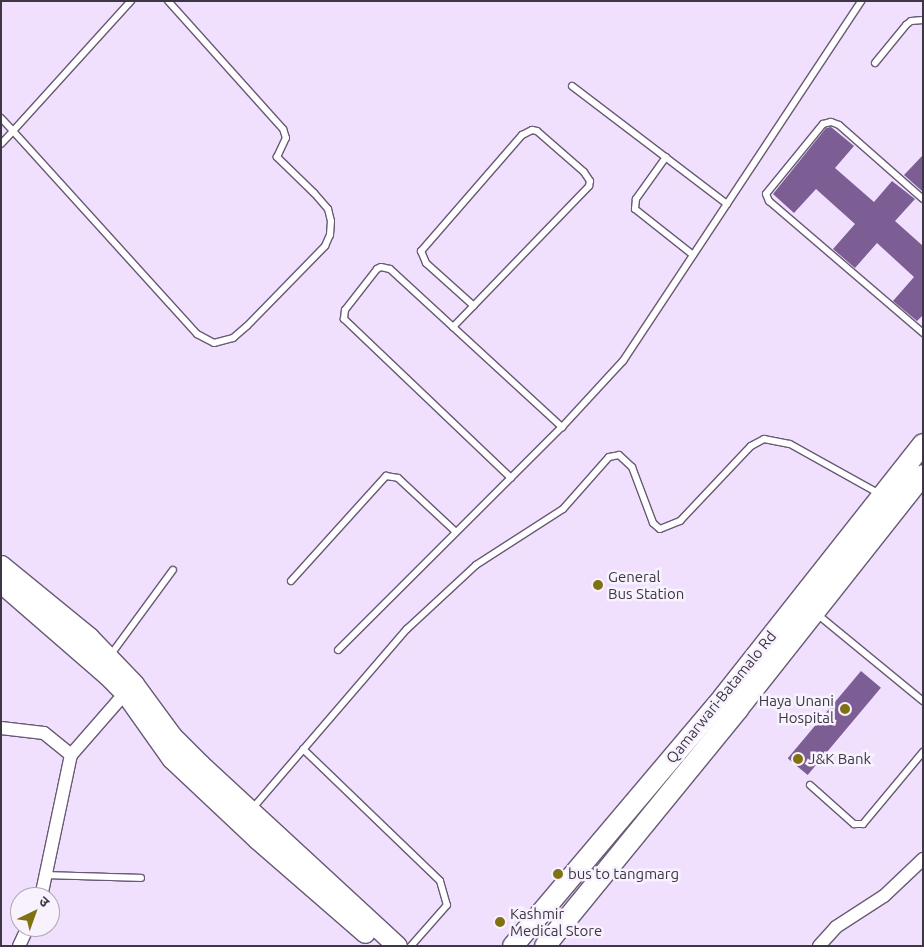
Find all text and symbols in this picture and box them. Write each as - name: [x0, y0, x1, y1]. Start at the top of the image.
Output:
- place label: General Bus Station: [608, 567, 684, 602]
- marker: General Bus Station: [592, 579, 604, 591]
- street label: Qamarwari-Batamalo Rd: [662, 627, 780, 767]
- place label: Haya Unani Hospital: [759, 691, 834, 726]
- marker: Haya Unani Hospital: [838, 702, 852, 716]
- place label: J&K Bank: [808, 750, 871, 768]
- marker: J&K Bank: [792, 753, 804, 765]
- place label: bus to tangmarg: [568, 865, 679, 883]
- marker: bus to tangmarg: [552, 868, 564, 880]
- north arrow: [10, 887, 60, 937]
- text: उ: [36, 893, 53, 910]
- place label: Kashmir Medical Store: [510, 904, 602, 939]
- marker: Kashmir Medical Store: [494, 916, 506, 928]

